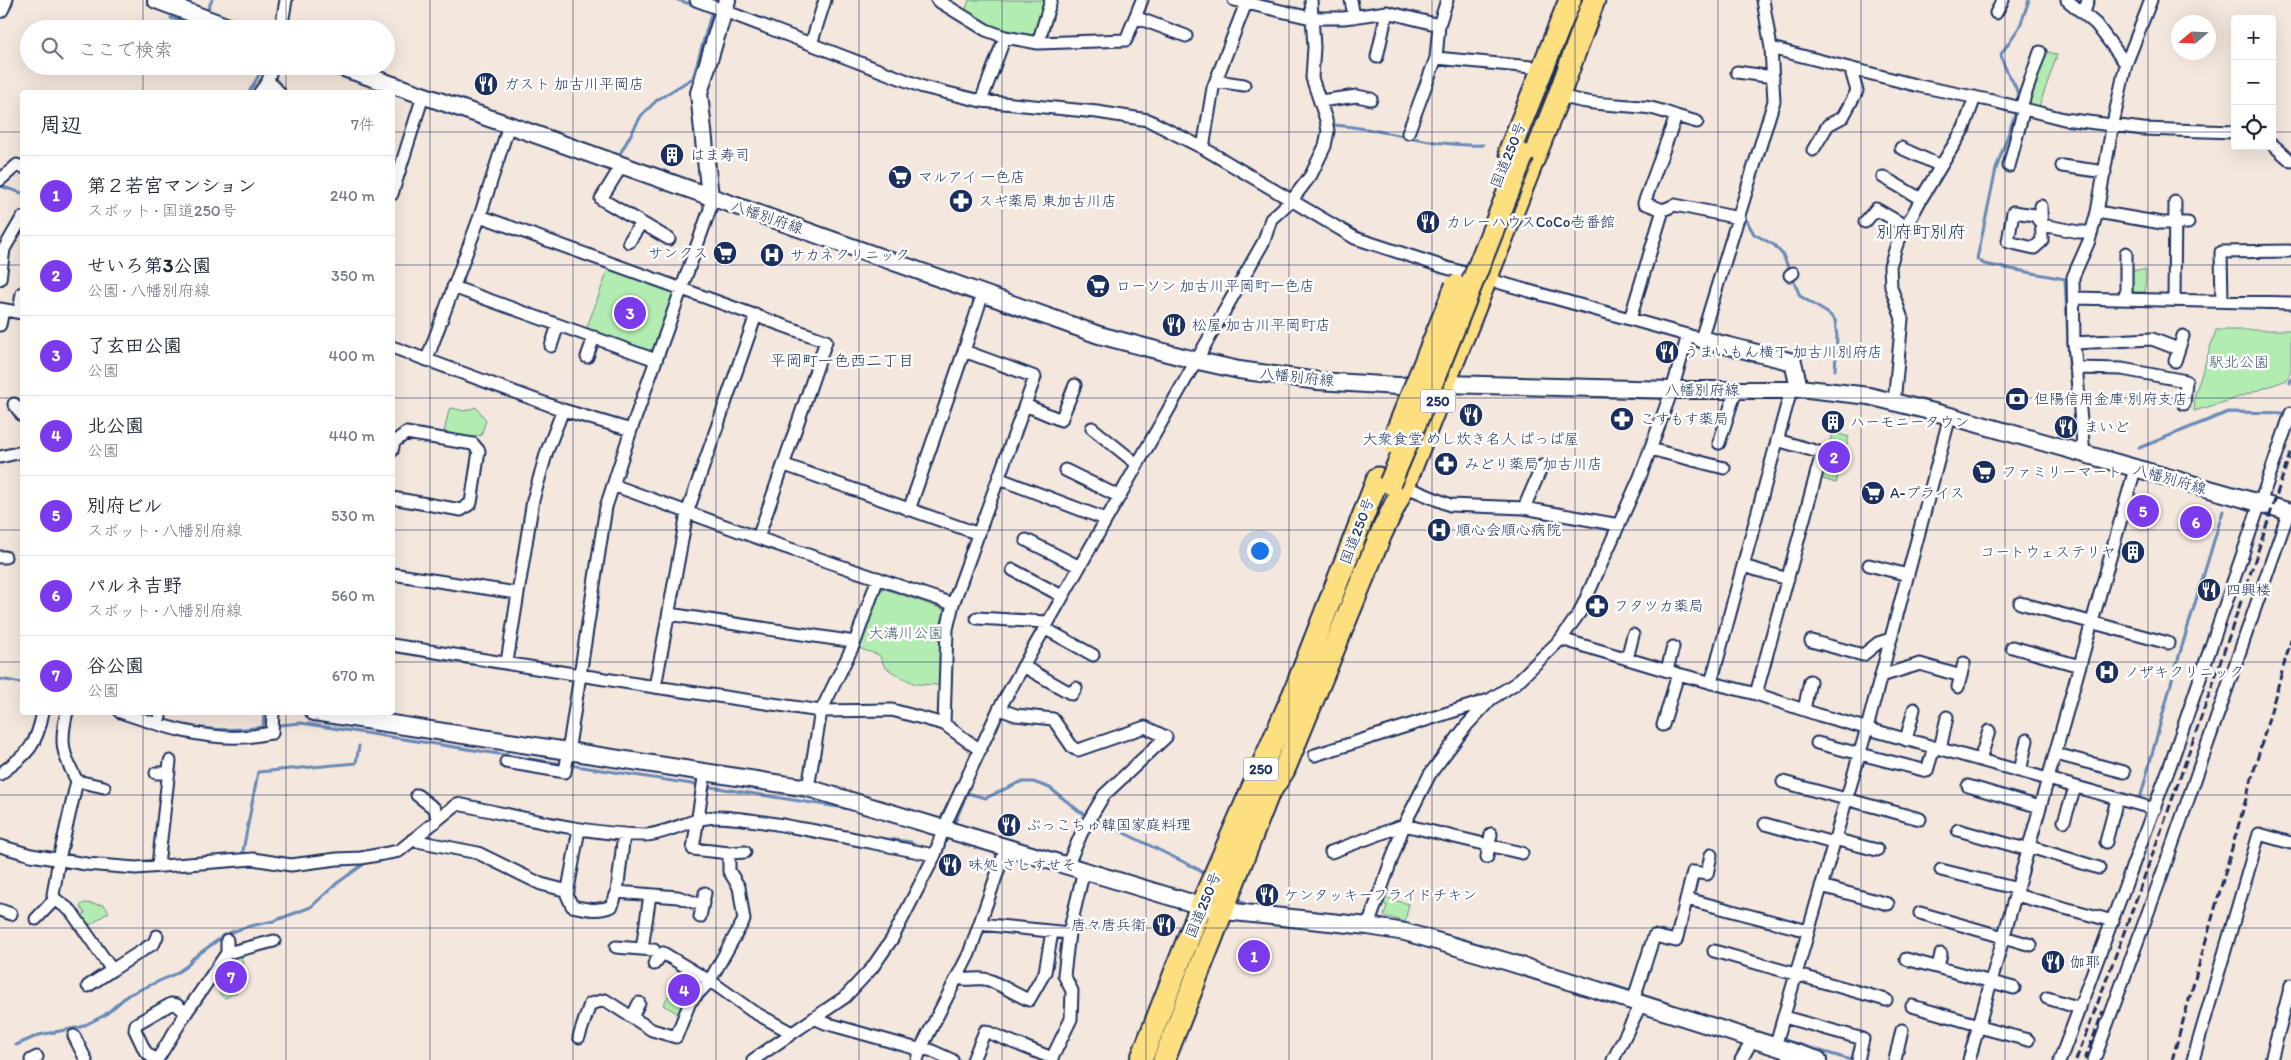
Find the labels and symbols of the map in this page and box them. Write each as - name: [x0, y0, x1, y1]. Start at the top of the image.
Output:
- north arrow: [2171, 15, 2216, 60]
- restaurant icon: ガスト 加古川平岡店: [473, 71, 499, 97]
- place label: ガスト 加古川平岡店: [504, 75, 644, 93]
- street label: 国道250号: [1487, 119, 1529, 191]
- building icon: はま寿司: [659, 142, 685, 168]
- place label: はま寿司: [690, 146, 750, 164]
- supermarket icon: マルアイ 一色店: [887, 164, 913, 190]
- place label: マルアイ 一色店: [918, 168, 1025, 186]
- pharmacy icon: スギ薬局 東加古川店: [948, 188, 974, 214]
- place label: スギ薬局 東加古川店: [978, 192, 1116, 210]
- street label: 八幡別府線: [729, 196, 805, 238]
- restaurant icon: カレーハウスCoCo壱番館: [1415, 209, 1441, 235]
- place label: カレーハウスCoCo壱番館: [1446, 213, 1615, 231]
- district label: 別府町別府: [1876, 221, 1966, 243]
- supermarket icon: サンクス: [712, 240, 738, 266]
- hospital icon: サカネクリニック: [759, 242, 785, 268]
- place label: サンクス: [648, 244, 708, 262]
- place label: サカネクリニック: [790, 246, 910, 264]
- supermarket icon: ローソン 加古川平岡町一色店: [1085, 273, 1111, 299]
- place label: ローソン 加古川平岡町一色店: [1116, 277, 1314, 295]
- pin: 3: [614, 294, 646, 332]
- restaurant icon: 松屋 加古川平岡町店: [1161, 312, 1187, 338]
- place label: 松屋 加古川平岡町店: [1192, 316, 1330, 334]
- restaurant icon: うまいもん横丁 加古川別府店: [1654, 339, 1680, 365]
- place label: うまいもん横丁 加古川別府店: [1684, 343, 1882, 361]
- district label: 平岡町一色西二丁目: [770, 351, 914, 370]
- park label: 駅北公園: [2209, 353, 2269, 371]
- street label: 八幡別府線: [1259, 364, 1335, 390]
- street label: 八幡別府線: [1664, 381, 1740, 399]
- bank icon: 但陽信用金庫 別府支店: [2004, 386, 2030, 412]
- road number: 250: [1420, 390, 1456, 412]
- place label: 但陽信用金庫 別府支店: [2034, 390, 2187, 408]
- restaurant icon: 大衆食堂 めし炊き名人 ぱっぱ屋: [1458, 402, 1484, 428]
- pharmacy icon: こすもす薬局: [1609, 406, 1635, 432]
- building icon: ハーモニータウン: [1820, 409, 1846, 435]
- place label: こすもす薬局: [1640, 410, 1729, 428]
- place label: ハーモニータウン: [1850, 413, 1969, 431]
- restaurant icon: まいど: [2053, 414, 2079, 440]
- place label: まいど: [2084, 418, 2129, 436]
- place label: 大衆食堂 めし炊き名人 ぱっぱ屋: [1363, 430, 1579, 448]
- pin: 2: [1818, 438, 1850, 476]
- pharmacy icon: みどり薬局 加古川店: [1433, 451, 1459, 477]
- place label: みどり薬局 加古川店: [1464, 455, 1602, 473]
- supermarket icon: ファミリーマート: [1971, 459, 1997, 485]
- street label: 八幡別府線: [2131, 460, 2209, 498]
- place label: ファミリーマート: [2002, 463, 2122, 481]
- supermarket icon: A-プライス: [1860, 480, 1886, 506]
- place label: A-プライス: [1890, 484, 1964, 502]
- pin: 5: [2127, 492, 2159, 530]
- street label: 国道250号: [1336, 495, 1378, 567]
- pin: 6: [2180, 503, 2212, 541]
- hospital icon: 順心会順心病院: [1426, 517, 1452, 543]
- place label: 順心会順心病院: [1456, 521, 1561, 539]
- your location: [1247, 538, 1273, 564]
- building icon: コートウェステリヤ: [2120, 539, 2146, 565]
- place label: コートウェステリヤ: [1980, 543, 2116, 561]
- restaurant icon: 四興楼: [2196, 577, 2222, 603]
- place label: 四興楼: [2226, 581, 2271, 599]
- pharmacy icon: フタツカ薬局: [1584, 593, 1610, 619]
- place label: フタツカ薬局: [1614, 597, 1704, 615]
- park label: 大溝川公園: [868, 624, 944, 642]
- hospital icon: ノザキクリニック: [2094, 659, 2120, 685]
- place label: ノザキクリニック: [2124, 663, 2244, 681]
- road number: 250: [1244, 758, 1278, 781]
- restaurant icon: ぷっこちゅ韓国家庭料理: [996, 812, 1022, 838]
- place label: ぷっこちゅ韓国家庭料理: [1026, 816, 1191, 834]
- restaurant icon: 味処 さしすせそ: [937, 852, 963, 878]
- place label: 味処 さしすせそ: [968, 856, 1076, 874]
- street label: 国道250号: [1182, 869, 1224, 941]
- restaurant icon: ケンタッキーフライドチキン: [1254, 882, 1280, 908]
- place label: ケンタッキーフライドチキン: [1284, 886, 1477, 904]
- restaurant icon: 唐々唐兵衛: [1151, 912, 1177, 938]
- place label: 唐々唐兵衛: [1071, 916, 1146, 934]
- pin: 1: [1238, 937, 1270, 975]
- restaurant icon: 伽耶: [2040, 949, 2066, 975]
- place label: 伽耶: [2070, 953, 2100, 971]
- pin: 7: [215, 958, 247, 996]
- pin: 4: [668, 971, 700, 1009]

